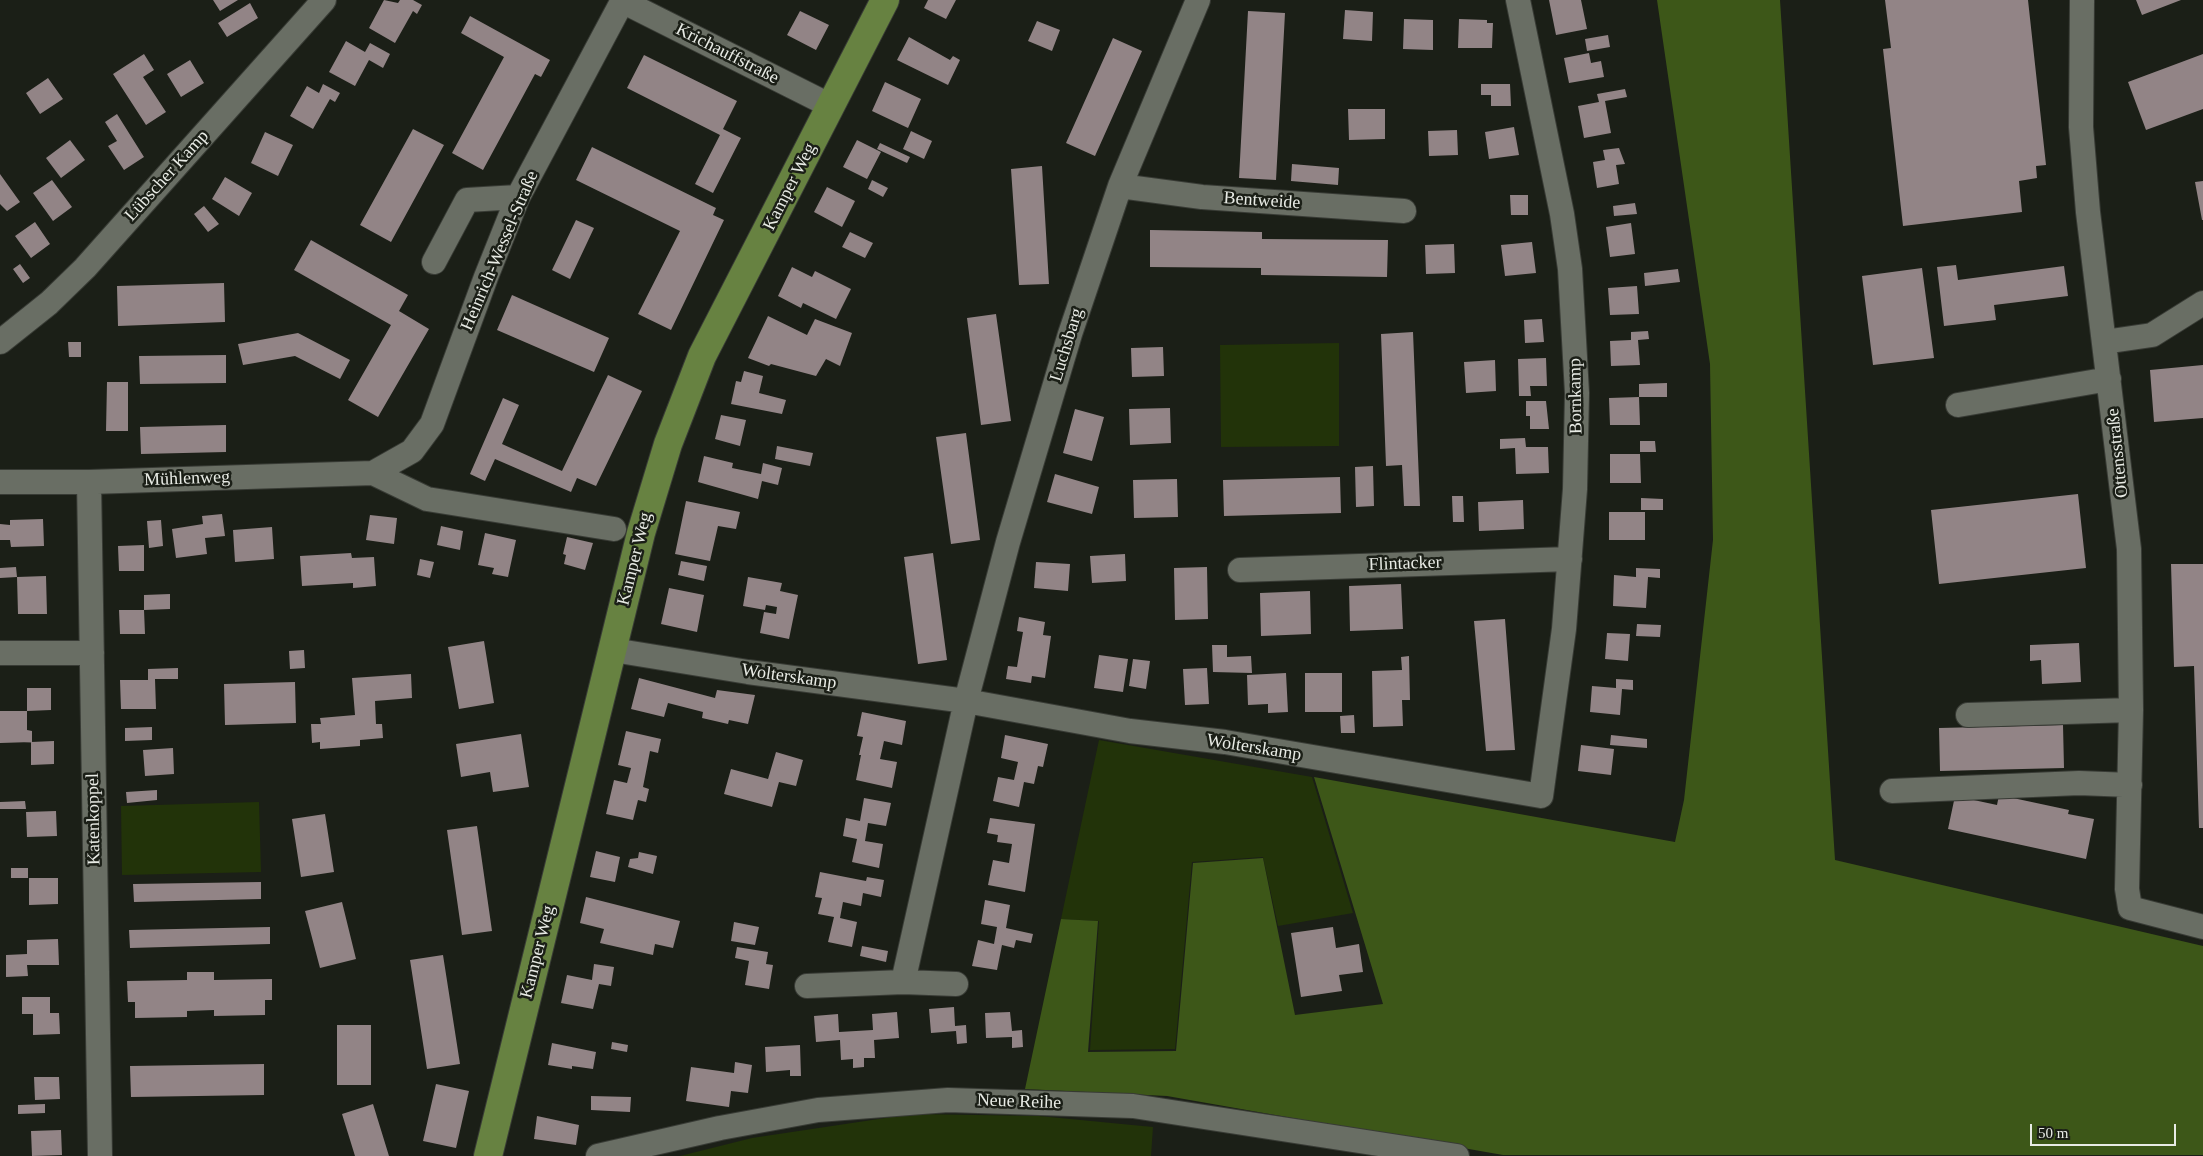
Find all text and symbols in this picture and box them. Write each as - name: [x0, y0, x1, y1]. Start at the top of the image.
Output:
- street label: Krichauffstraße: [672, 19, 782, 89]
- street label: Lübscher Kamp: [120, 126, 214, 226]
- street label: Kamper Weg: [759, 140, 821, 234]
- street label: Heinrich-Wessel-Straße: [457, 168, 543, 334]
- street label: Bentweide: [1223, 188, 1301, 214]
- street label: Luchsbarg: [1046, 306, 1088, 384]
- street label: Bornkamp: [1565, 358, 1587, 434]
- street label: Ottensstraße: [2103, 407, 2133, 499]
- street label: Mühlenweg: [144, 467, 230, 491]
- street label: Kamper Weg: [613, 510, 657, 608]
- street label: Flintacker: [1368, 552, 1442, 576]
- street label: Wolterskamp: [740, 660, 838, 694]
- street label: Wolterskamp: [1205, 730, 1303, 766]
- street label: Katenkoppel: [82, 773, 106, 865]
- street label: Kamper Weg: [516, 903, 560, 1001]
- street label: Neue Reihe: [976, 1090, 1062, 1114]
- scale bar: [2033, 1114, 2179, 1146]
- text: 50 m: [2038, 1125, 2068, 1141]

